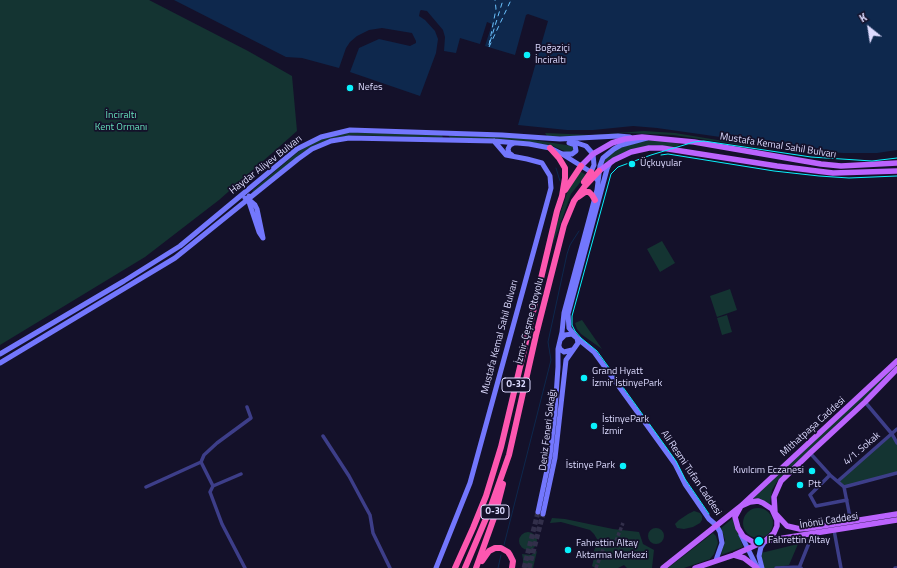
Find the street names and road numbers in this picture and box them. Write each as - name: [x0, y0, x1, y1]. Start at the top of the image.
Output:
- street label: Mustafa Kemal Sahil Bulvarı: [719, 131, 837, 161]
- street label: Haydar Aliyev Bulvarı: [227, 133, 305, 197]
- street label: İzmir-Çeşme Otoyolu: [513, 277, 547, 365]
- street label: Mustafa Kemal Sahil Bulvarı: [479, 279, 521, 395]
- road number: O-32: [502, 378, 530, 392]
- street label: Deniz Feneri Sokağı: [537, 389, 559, 471]
- street label: Mithatpaşa Caddesi: [778, 395, 848, 459]
- street label: Ali Resmi Tufan Caddesi: [658, 428, 724, 518]
- street label: 4/1. Sokak: [841, 430, 883, 468]
- road number: O-30: [481, 505, 509, 519]
- street label: İnönü Caddesi: [799, 510, 859, 532]

